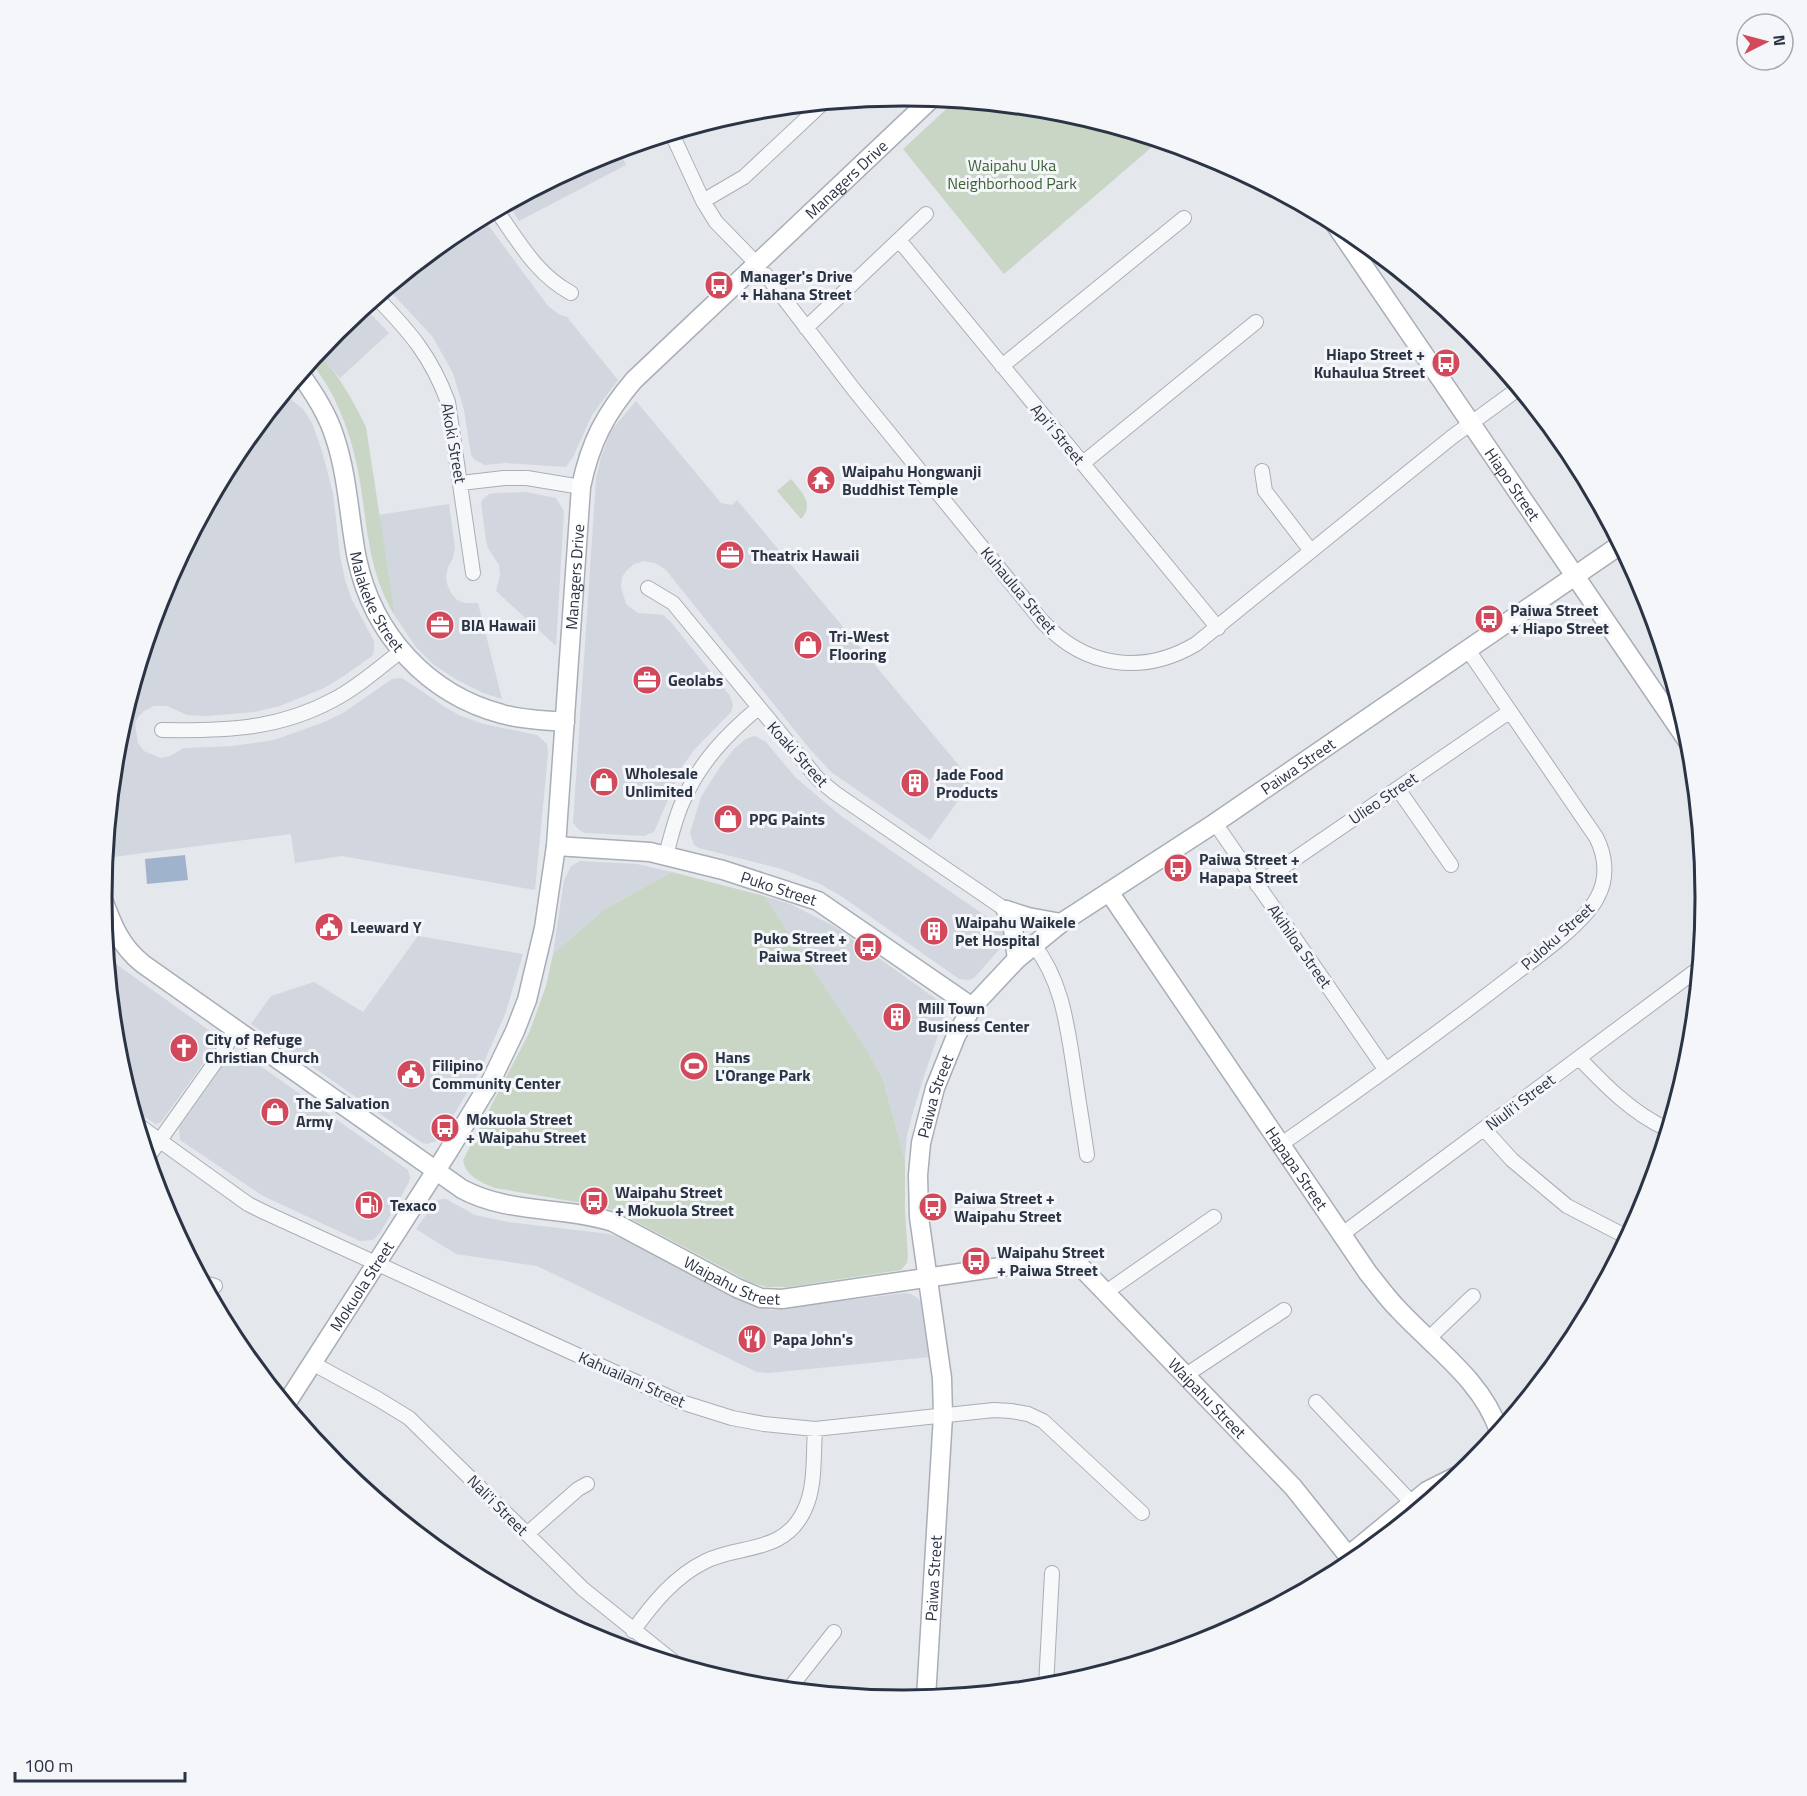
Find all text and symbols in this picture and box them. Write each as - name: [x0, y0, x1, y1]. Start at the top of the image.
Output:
- north arrow: [1735, 12, 1795, 72]
- text: N: [1767, 34, 1792, 47]
- street label: Managers Drive: [799, 134, 893, 224]
- park label: Waipahu Uka Neighborhood Park: [947, 153, 1077, 195]
- place label: Manager's Drive + Hahana Street: [740, 264, 853, 306]
- bus stop icon: Manager's Drive + Hahana Street: [703, 269, 735, 301]
- place label: Hiapo Street + Kuhaulua Street: [1314, 342, 1425, 384]
- bus stop icon: Hiapo Street + Kuhaulua Street: [1430, 347, 1462, 379]
- street label: Apiʻi Street: [1025, 398, 1091, 470]
- street label: Akoki Street: [435, 401, 473, 486]
- street label: Hiapo Street: [1479, 443, 1546, 526]
- place label: Waipahu Hongwanji Buddhist Temple: [842, 459, 981, 501]
- temple icon: Waipahu Hongwanji Buddhist Temple: [805, 464, 837, 496]
- street label: Managers Drive: [559, 523, 590, 631]
- office icon: Theatrix Hawaii: [714, 539, 746, 571]
- street label: Kuhaulua Street: [975, 541, 1063, 639]
- place label: Theatrix Hawaii: [751, 543, 859, 567]
- street label: Malakeke Street: [344, 549, 410, 657]
- place label: Paiwa Street + Hiapo Street: [1510, 598, 1609, 640]
- bus stop icon: Paiwa Street + Hiapo Street: [1473, 603, 1505, 635]
- office icon: BIA Hawaii: [424, 609, 456, 641]
- place label: BIA Hawaii: [461, 613, 536, 637]
- place label: Tri-West Flooring: [829, 624, 889, 666]
- shop icon: Tri-West Flooring: [792, 629, 824, 661]
- office icon: Geolabs: [631, 664, 663, 696]
- place label: Geolabs: [668, 668, 723, 692]
- street label: Koaki Street: [762, 716, 834, 793]
- street label: Paiwa Street: [1256, 732, 1340, 800]
- place label: Wholesale Unlimited: [625, 761, 698, 803]
- place label: Jade Food Products: [936, 762, 1004, 804]
- shop icon: Wholesale Unlimited: [588, 766, 620, 798]
- street label: Ulieo Street: [1344, 766, 1423, 830]
- building icon: Jade Food Products: [899, 767, 931, 799]
- shop icon: PPG Paints: [712, 803, 744, 835]
- place label: PPG Paints: [749, 807, 825, 831]
- place label: Paiwa Street + Hapapa Street: [1199, 847, 1300, 889]
- bus stop icon: Paiwa Street + Hapapa Street: [1162, 852, 1194, 884]
- street label: Puko Street: [738, 865, 820, 912]
- street label: Puloku Street: [1515, 896, 1599, 975]
- street label: Akihiloa Street: [1262, 899, 1338, 993]
- place label: Waipahu Waikele Pet Hospital: [955, 910, 1076, 952]
- public building icon: Leeward Y: [313, 911, 345, 943]
- place label: Leeward Y: [350, 915, 422, 939]
- building icon: Waipahu Waikele Pet Hospital: [918, 915, 950, 947]
- place label: Puko Street + Paiwa Street: [754, 926, 847, 968]
- bus stop icon: Puko Street + Paiwa Street: [852, 931, 884, 963]
- place label: Mill Town Business Center: [918, 996, 1029, 1038]
- building icon: Mill Town Business Center: [881, 1001, 913, 1033]
- place label: City of Refuge Christian Church: [205, 1027, 319, 1069]
- church icon: City of Refuge Christian Church: [168, 1032, 200, 1064]
- place label: Hans L'Orange Park: [715, 1045, 811, 1087]
- sports icon: Hans L'Orange Park: [678, 1050, 710, 1082]
- street label: Paiwa Street: [911, 1051, 959, 1140]
- place label: Filipino Community Center: [432, 1053, 561, 1095]
- public building icon: Filipino Community Center: [395, 1058, 427, 1090]
- street label: Niuli'i Street: [1480, 1068, 1560, 1136]
- place label: The Salvation Army: [296, 1091, 390, 1133]
- shop icon: The Salvation Army: [259, 1096, 291, 1128]
- place label: Mokuola Street + Waipahu Street: [466, 1107, 586, 1149]
- bus stop icon: Mokuola Street + Waipahu Street: [429, 1112, 461, 1144]
- street label: Hapapa Street: [1260, 1122, 1334, 1215]
- place label: Waipahu Street + Mokuola Street: [615, 1180, 734, 1222]
- bus stop icon: Waipahu Street + Mokuola Street: [578, 1185, 610, 1217]
- place label: Paiwa Street + Waipahu Street: [954, 1186, 1062, 1228]
- fuel station icon: Texaco: [353, 1189, 385, 1221]
- bus stop icon: Paiwa Street + Waipahu Street: [917, 1191, 949, 1223]
- place label: Texaco: [390, 1193, 437, 1217]
- street label: Mokuola Street: [324, 1236, 400, 1336]
- place label: Waipahu Street + Paiwa Street: [997, 1240, 1105, 1282]
- bus stop icon: Waipahu Street + Paiwa Street: [960, 1245, 992, 1277]
- street label: Waipahu Street: [679, 1250, 781, 1311]
- restaurant icon: Papa John's: [736, 1323, 768, 1355]
- place label: Papa John's: [773, 1327, 853, 1351]
- street label: Kahuailani Street: [575, 1345, 689, 1413]
- street label: Waipahu Street: [1163, 1352, 1252, 1444]
- street label: Nali'i Street: [462, 1469, 534, 1541]
- street label: Paiwa Street: [919, 1534, 948, 1622]
- scale bar: [15, 1745, 184, 1783]
- text: 100 m: [24, 1752, 73, 1779]

